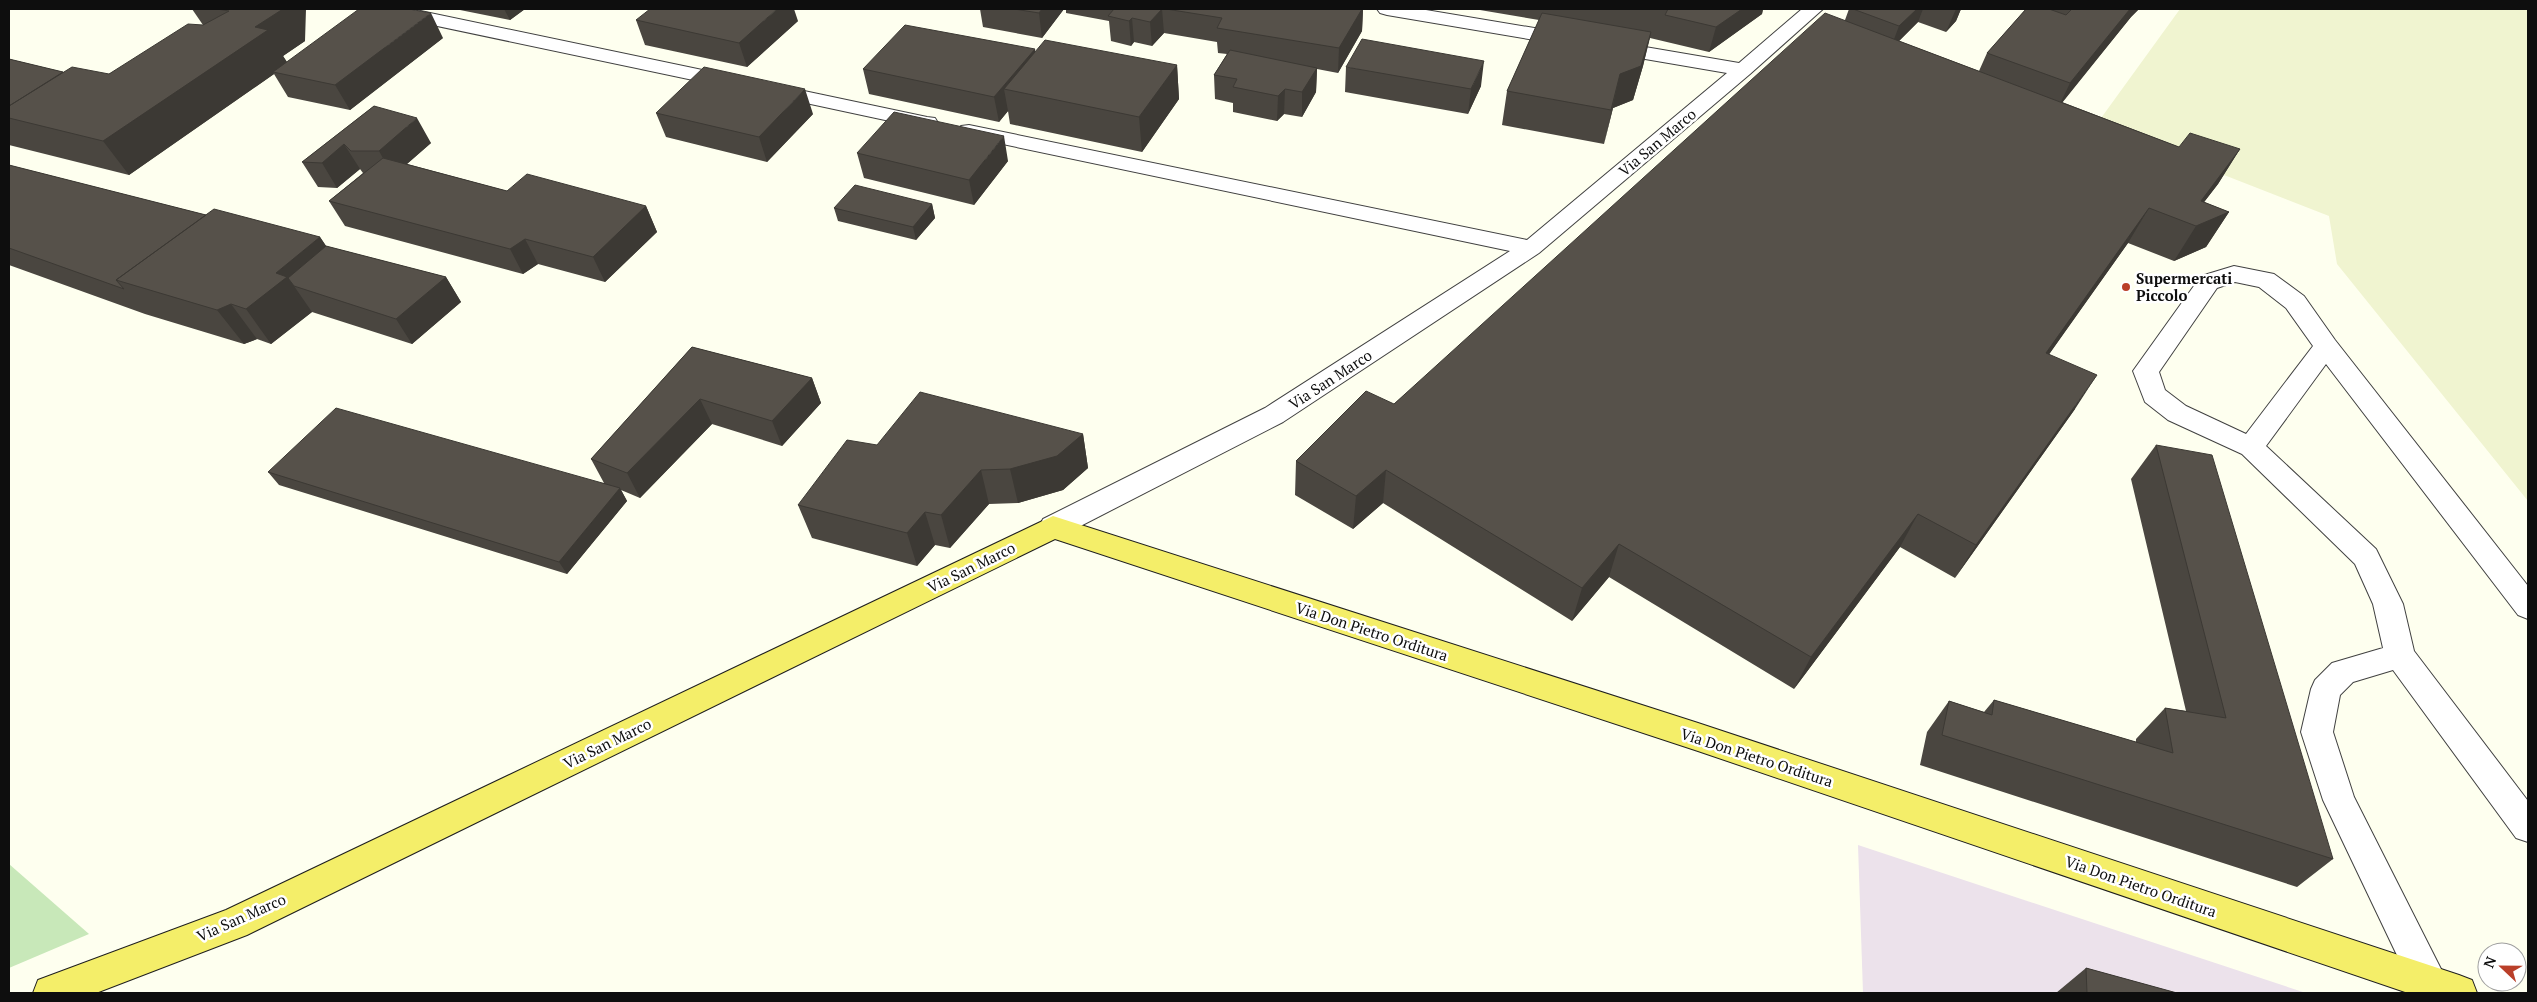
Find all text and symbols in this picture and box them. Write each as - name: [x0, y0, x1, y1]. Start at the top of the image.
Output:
- street label: Via San Marco: [1614, 104, 1700, 180]
- place label: Supermercati Piccolo: [2136, 268, 2232, 305]
- marker: Supermercati Piccolo: [2120, 281, 2132, 293]
- street label: Via San Marco: [1284, 345, 1376, 413]
- street label: Via San Marco: [924, 537, 1018, 597]
- street label: Via Don Pietro Orditura: [1293, 597, 1451, 665]
- street label: Via San Marco: [560, 713, 654, 773]
- street label: Via Don Pietro Orditura: [1678, 723, 1836, 791]
- street label: Via Don Pietro Orditura: [2063, 851, 2220, 921]
- street label: Via San Marco: [193, 888, 289, 946]
- north arrow: [2477, 942, 2527, 992]
- text: N: [2479, 953, 2500, 970]

